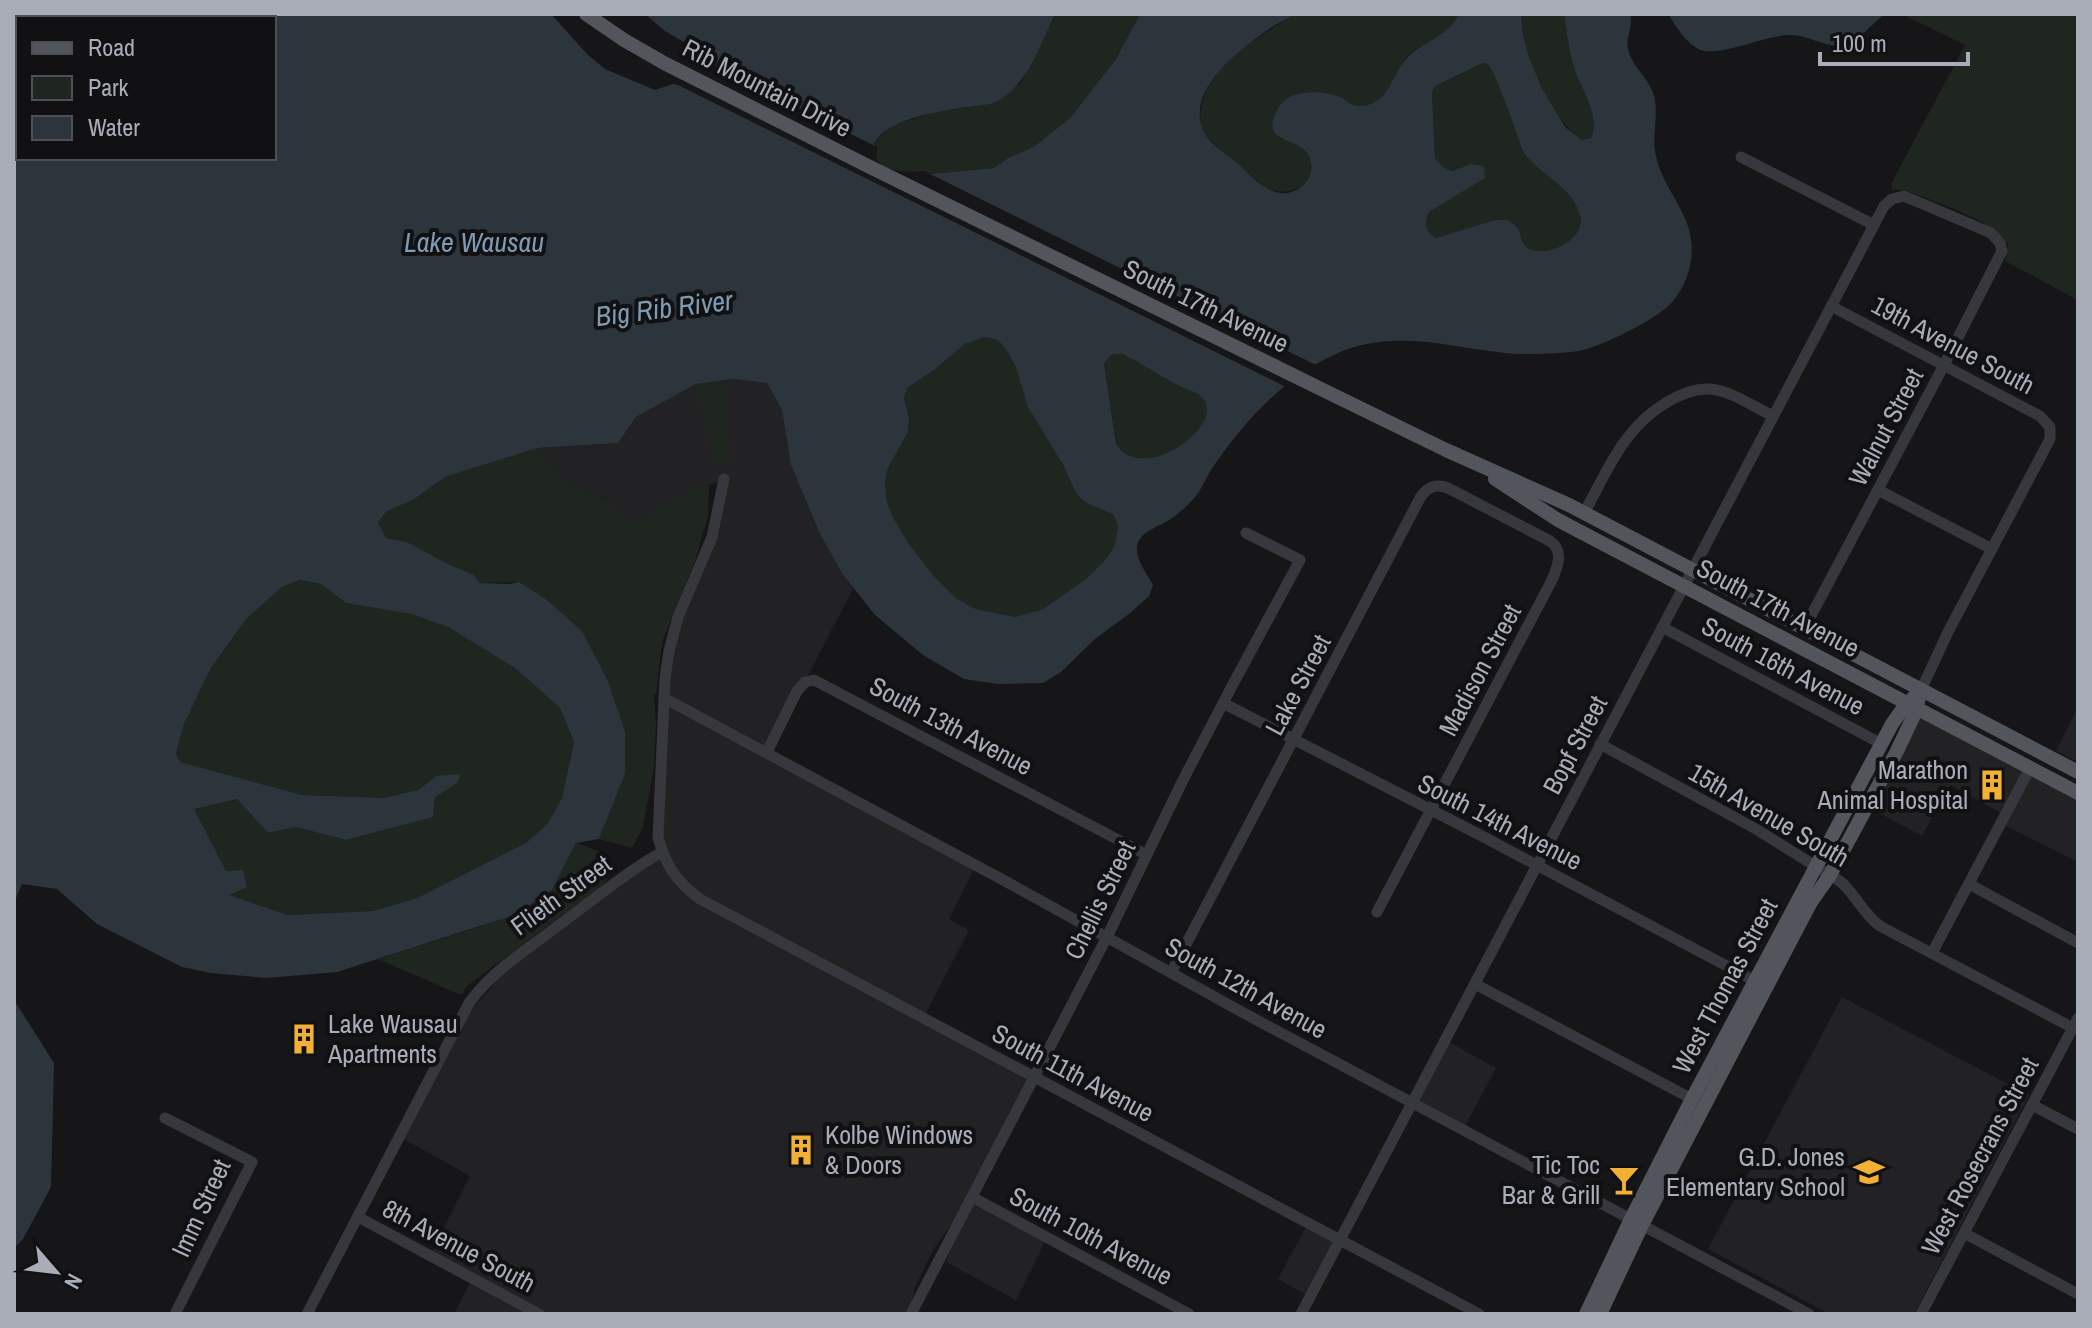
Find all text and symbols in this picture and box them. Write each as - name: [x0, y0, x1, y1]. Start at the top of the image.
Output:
- legend: [16, 16, 276, 160]
- scale bar: [1820, 16, 1968, 66]
- text: 100 m: [1832, 27, 1887, 59]
- street label: Rib Mountain Drive: [677, 30, 858, 145]
- text: Road: [88, 31, 135, 63]
- text: Park: [88, 71, 129, 103]
- text: Water: [88, 111, 140, 143]
- water label: Lake Wausau: [404, 223, 544, 261]
- street label: South 17th Avenue: [1118, 250, 1295, 361]
- water label: Big Rib River: [593, 281, 736, 335]
- street label: 19th Avenue South: [1866, 287, 2041, 402]
- street label: Walnut Street: [1840, 362, 1931, 492]
- street label: South 17th Avenue: [1691, 550, 1866, 665]
- street label: Madison Street: [1430, 598, 1529, 742]
- street label: South 16th Avenue: [1696, 608, 1871, 723]
- street label: Lake Street: [1257, 628, 1339, 741]
- street label: South 13th Avenue: [864, 668, 1039, 783]
- street label: Bopf Street: [1534, 689, 1615, 800]
- place label: Marathon Animal Hospital: [1817, 752, 1968, 817]
- street label: 15th Avenue South: [1683, 754, 1856, 875]
- street label: South 14th Avenue: [1412, 765, 1588, 878]
- building icon: Marathon Animal Hospital: [1975, 768, 2009, 802]
- street label: Chellis Street: [1056, 835, 1143, 965]
- street label: Flieth Street: [503, 846, 618, 943]
- street label: West Thomas Street: [1664, 892, 1785, 1079]
- street label: South 12th Avenue: [1159, 929, 1333, 1046]
- place label: Lake Wausau Apartments: [327, 1006, 458, 1071]
- street label: South 11th Avenue: [986, 1015, 1160, 1130]
- building icon: Lake Wausau Apartments: [287, 1022, 321, 1056]
- street label: West Rosecrans Street: [1913, 1051, 2046, 1261]
- place label: Kolbe Windows & Doors: [825, 1117, 973, 1182]
- building icon: Kolbe Windows & Doors: [784, 1133, 818, 1167]
- place label: G.D. Jones Elementary School: [1666, 1139, 1845, 1204]
- place label: Tic Toc Bar & Grill: [1502, 1147, 1600, 1212]
- street label: Imm Street: [163, 1153, 238, 1262]
- school or university icon: G.D. Jones Elementary School: [1852, 1155, 1886, 1189]
- bar icon: Tic Toc Bar & Grill: [1607, 1163, 1641, 1197]
- street label: South 10th Avenue: [1004, 1178, 1179, 1293]
- street label: 8th Avenue South: [377, 1191, 542, 1300]
- north arrow: [16, 1232, 96, 1312]
- text: N: [57, 1269, 90, 1294]

